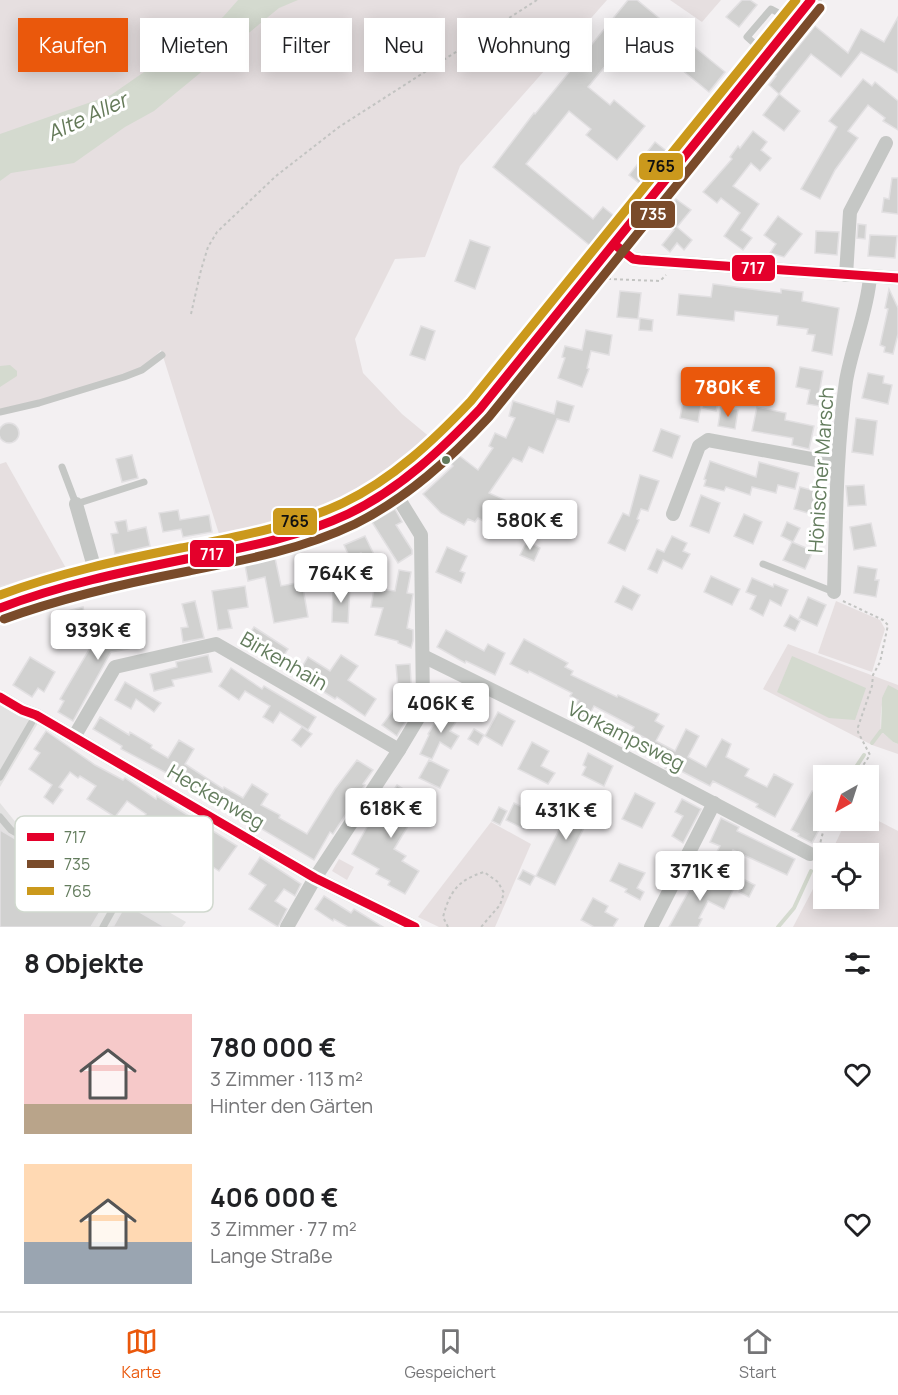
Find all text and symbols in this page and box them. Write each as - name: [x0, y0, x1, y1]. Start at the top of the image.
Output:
- chip: Kaufen: [18, 18, 128, 72]
- chip: Mieten: [140, 18, 249, 72]
- chip: Filter: [261, 18, 352, 72]
- chip: Neu: [364, 18, 445, 72]
- chip: Wohnung: [457, 18, 592, 72]
- chip: Haus: [604, 18, 695, 72]
- water label: Alte Aller: [42, 84, 133, 147]
- line badge: 765: [638, 152, 684, 181]
- text: 765: [647, 155, 675, 177]
- line badge: 735: [630, 200, 676, 229]
- text: 735: [639, 203, 667, 225]
- line badge: 717: [731, 254, 776, 282]
- text: 717: [741, 257, 765, 279]
- pin: 780K €: [679, 367, 777, 418]
- text: 780K €: [695, 373, 761, 400]
- street label: Hönischer Marsch: [801, 386, 840, 554]
- unlabelled marker: [440, 454, 452, 466]
- pin: 580K €: [481, 500, 579, 551]
- text: 580K €: [496, 506, 564, 533]
- line badge: 765: [272, 507, 318, 536]
- text: 765: [281, 510, 309, 532]
- line badge: 717: [189, 539, 235, 568]
- text: 717: [200, 543, 224, 565]
- pin: 764K €: [292, 553, 390, 604]
- text: 764K €: [308, 559, 374, 586]
- pin: 939K €: [49, 610, 147, 661]
- text: 939K €: [65, 616, 131, 643]
- street label: Birkenhain: [236, 625, 333, 696]
- pin: 406K €: [392, 683, 490, 734]
- text: 406K €: [407, 689, 475, 716]
- street label: Vorkampsweg: [563, 694, 689, 777]
- street label: Heckenweg: [163, 758, 270, 835]
- north arrow: [813, 765, 879, 831]
- map controls: [813, 765, 879, 909]
- pin: 618K €: [342, 788, 440, 839]
- pin: 431K €: [517, 790, 615, 841]
- text: 618K €: [359, 794, 423, 821]
- text: 431K €: [535, 796, 597, 823]
- legend: [15, 816, 213, 912]
- text: 717: [64, 826, 86, 848]
- button: locate: [813, 843, 879, 909]
- pin: 371K €: [651, 851, 749, 902]
- text: 735: [64, 853, 90, 875]
- text: 371K €: [669, 857, 731, 884]
- text: 765: [64, 880, 91, 902]
- text: 8 Objekte: [24, 945, 144, 981]
- icon: filters: [841, 947, 874, 980]
- text: 780 000 €: [210, 1029, 336, 1065]
- icon: home: [72, 1038, 144, 1110]
- icon: heart: [841, 1058, 874, 1091]
- text: 3 Zimmer · 113 m²: [210, 1065, 363, 1092]
- text: Hinter den Gärten: [210, 1092, 373, 1119]
- text: 406 000 €: [210, 1179, 339, 1215]
- icon: home: [72, 1188, 144, 1260]
- icon: heart: [841, 1208, 874, 1241]
- text: 3 Zimmer · 77 m²: [210, 1215, 357, 1242]
- text: Lange Straße: [210, 1242, 333, 1269]
- tab: Karte: [122, 1325, 161, 1383]
- tab: Gespeichert: [404, 1325, 496, 1383]
- tab: Start: [739, 1325, 776, 1383]

